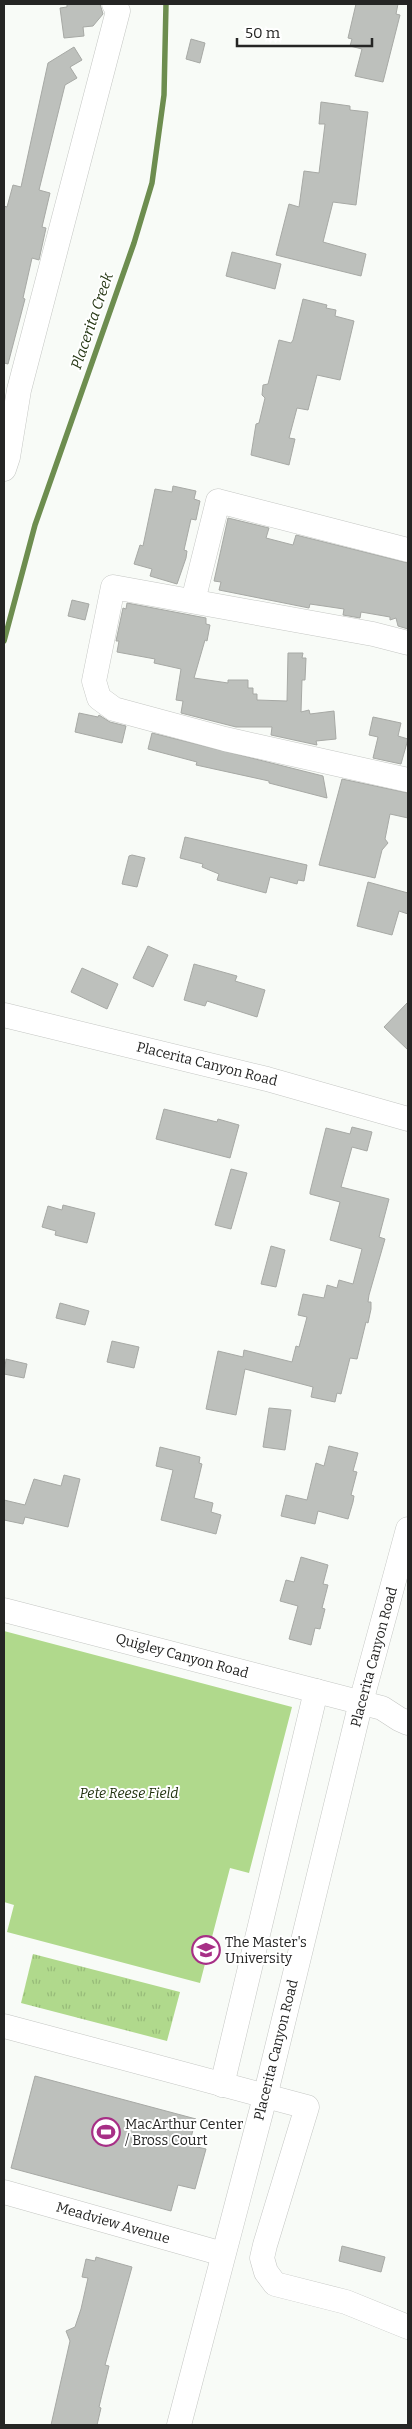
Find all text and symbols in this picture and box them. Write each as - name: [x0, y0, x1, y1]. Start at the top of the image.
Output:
- scale bar: [237, 15, 372, 47]
- text: 50 m: [245, 24, 281, 42]
- water label: Placerita Creek: [67, 270, 117, 372]
- street label: Placerita Canyon Road: [135, 1038, 279, 1090]
- street label: Placerita Canyon Road: [347, 1585, 401, 1729]
- street label: Quigley Canyon Road: [114, 1630, 250, 1682]
- park label: Pete Reese Field: [79, 1785, 179, 1802]
- place label: The Master's University: [225, 1934, 307, 1967]
- school or university icon: The Master's University: [191, 1935, 221, 1965]
- street label: Placerita Canyon Road: [250, 1978, 302, 2122]
- place label: MacArthur Center / Bross Court: [125, 2116, 243, 2149]
- sports icon: MacArthur Center / Bross Court: [91, 2117, 121, 2147]
- street label: Meadview Avenue: [54, 2199, 172, 2247]

